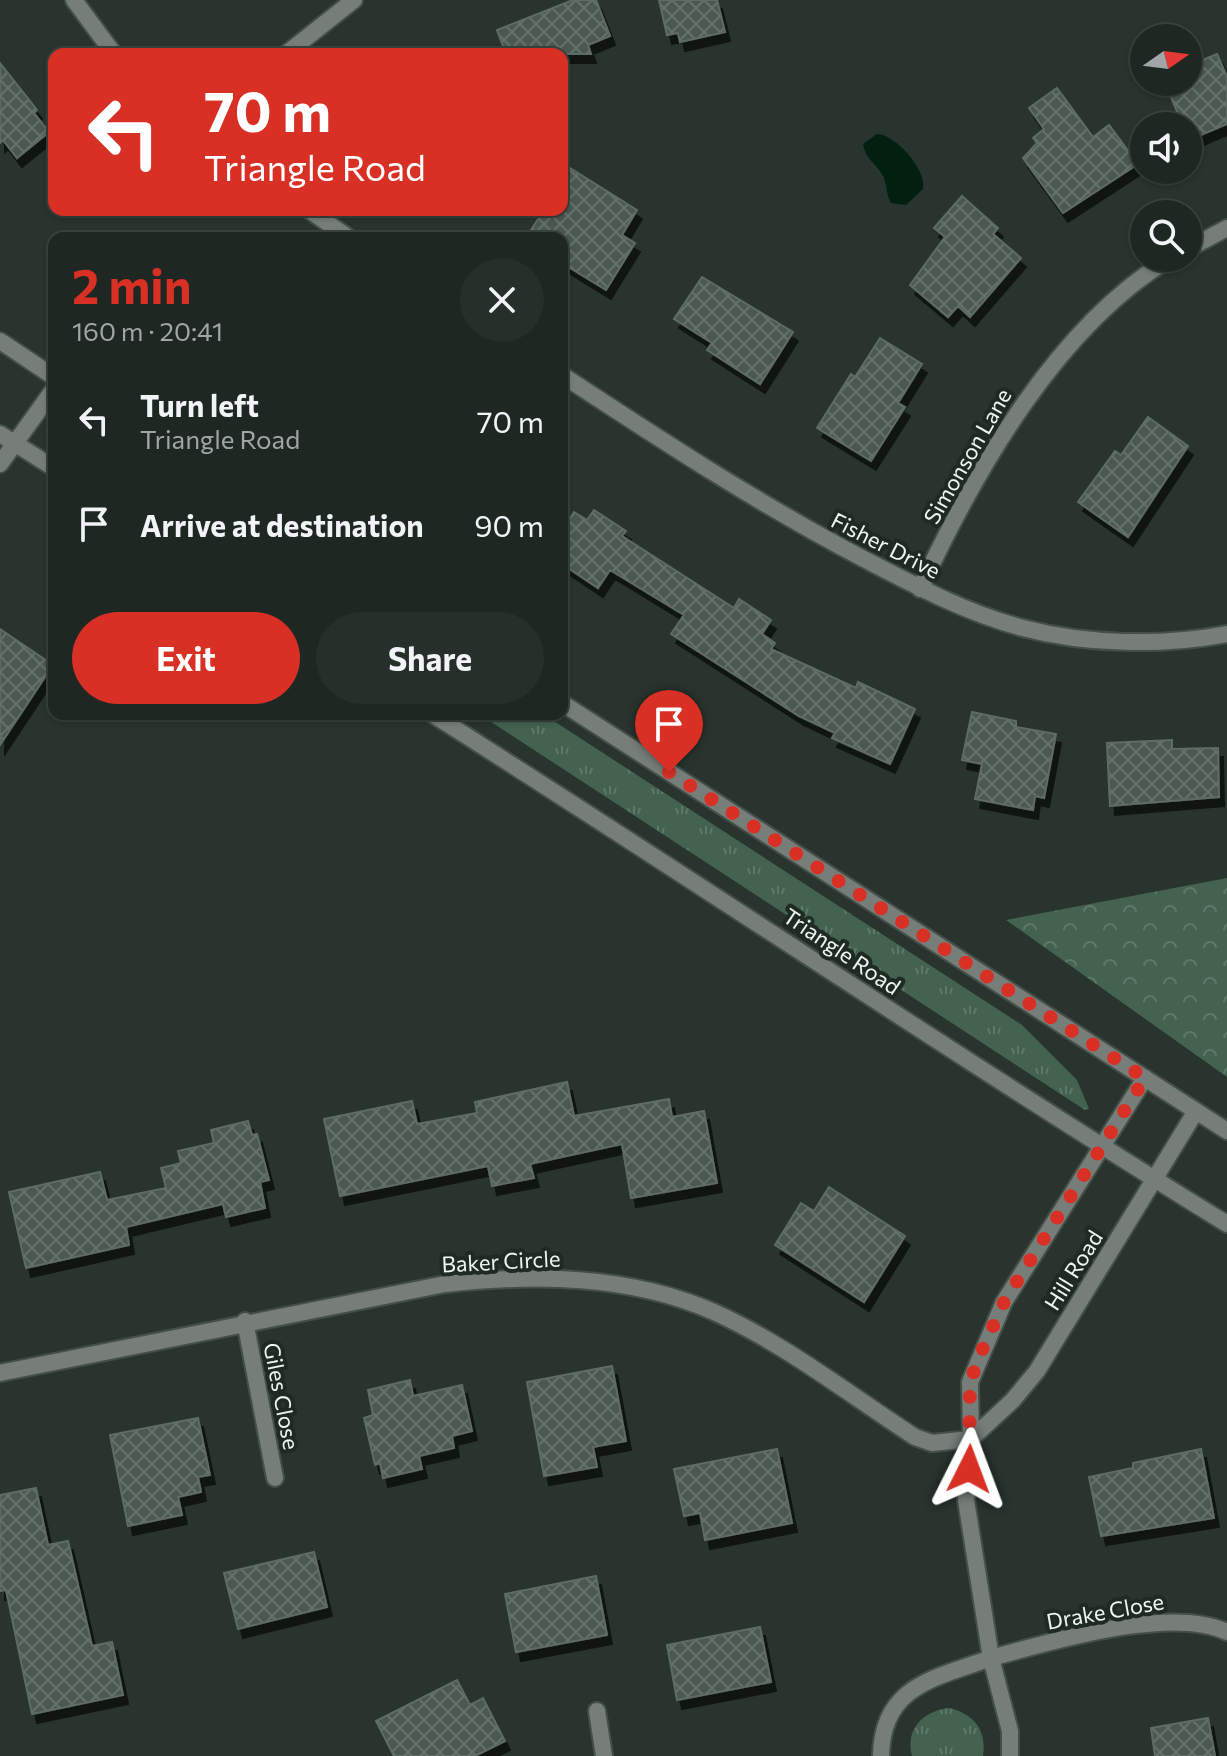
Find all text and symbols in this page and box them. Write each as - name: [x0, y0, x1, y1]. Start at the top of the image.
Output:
- north arrow: [1130, 24, 1202, 96]
- map controls: [1130, 24, 1202, 272]
- text: 70 m: [204, 75, 331, 144]
- icon: left: [72, 80, 176, 184]
- button: sound: [1130, 112, 1202, 184]
- text: Triangle Road: [204, 144, 426, 188]
- button: search: [1130, 200, 1202, 272]
- text: 2 min: [72, 255, 192, 314]
- button: close: [460, 258, 544, 342]
- text: 160 m · 20:41: [72, 315, 223, 346]
- street label: Simonson Lane: [917, 384, 1017, 528]
- text: Turn left: [140, 386, 259, 423]
- icon: left: [72, 398, 116, 442]
- text: 70 m: [477, 402, 544, 439]
- text: Triangle Road: [140, 423, 300, 454]
- icon: arrive: [72, 502, 116, 546]
- text: Arrive at destination: [140, 506, 424, 543]
- text: 90 m: [474, 506, 544, 543]
- street label: Fisher Drive: [827, 506, 945, 584]
- button: Exit: [72, 612, 300, 704]
- button: Share: [316, 612, 544, 704]
- pin: [635, 690, 703, 772]
- icon: arrive: [647, 702, 691, 746]
- street label: Triangle Road: [778, 902, 906, 1000]
- street label: Hill Road: [1038, 1225, 1108, 1315]
- street label: Baker Circle: [441, 1244, 561, 1278]
- street label: Giles Close: [258, 1340, 306, 1452]
- position arrow: [927, 1427, 1011, 1511]
- street label: Drake Close: [1044, 1587, 1166, 1635]

